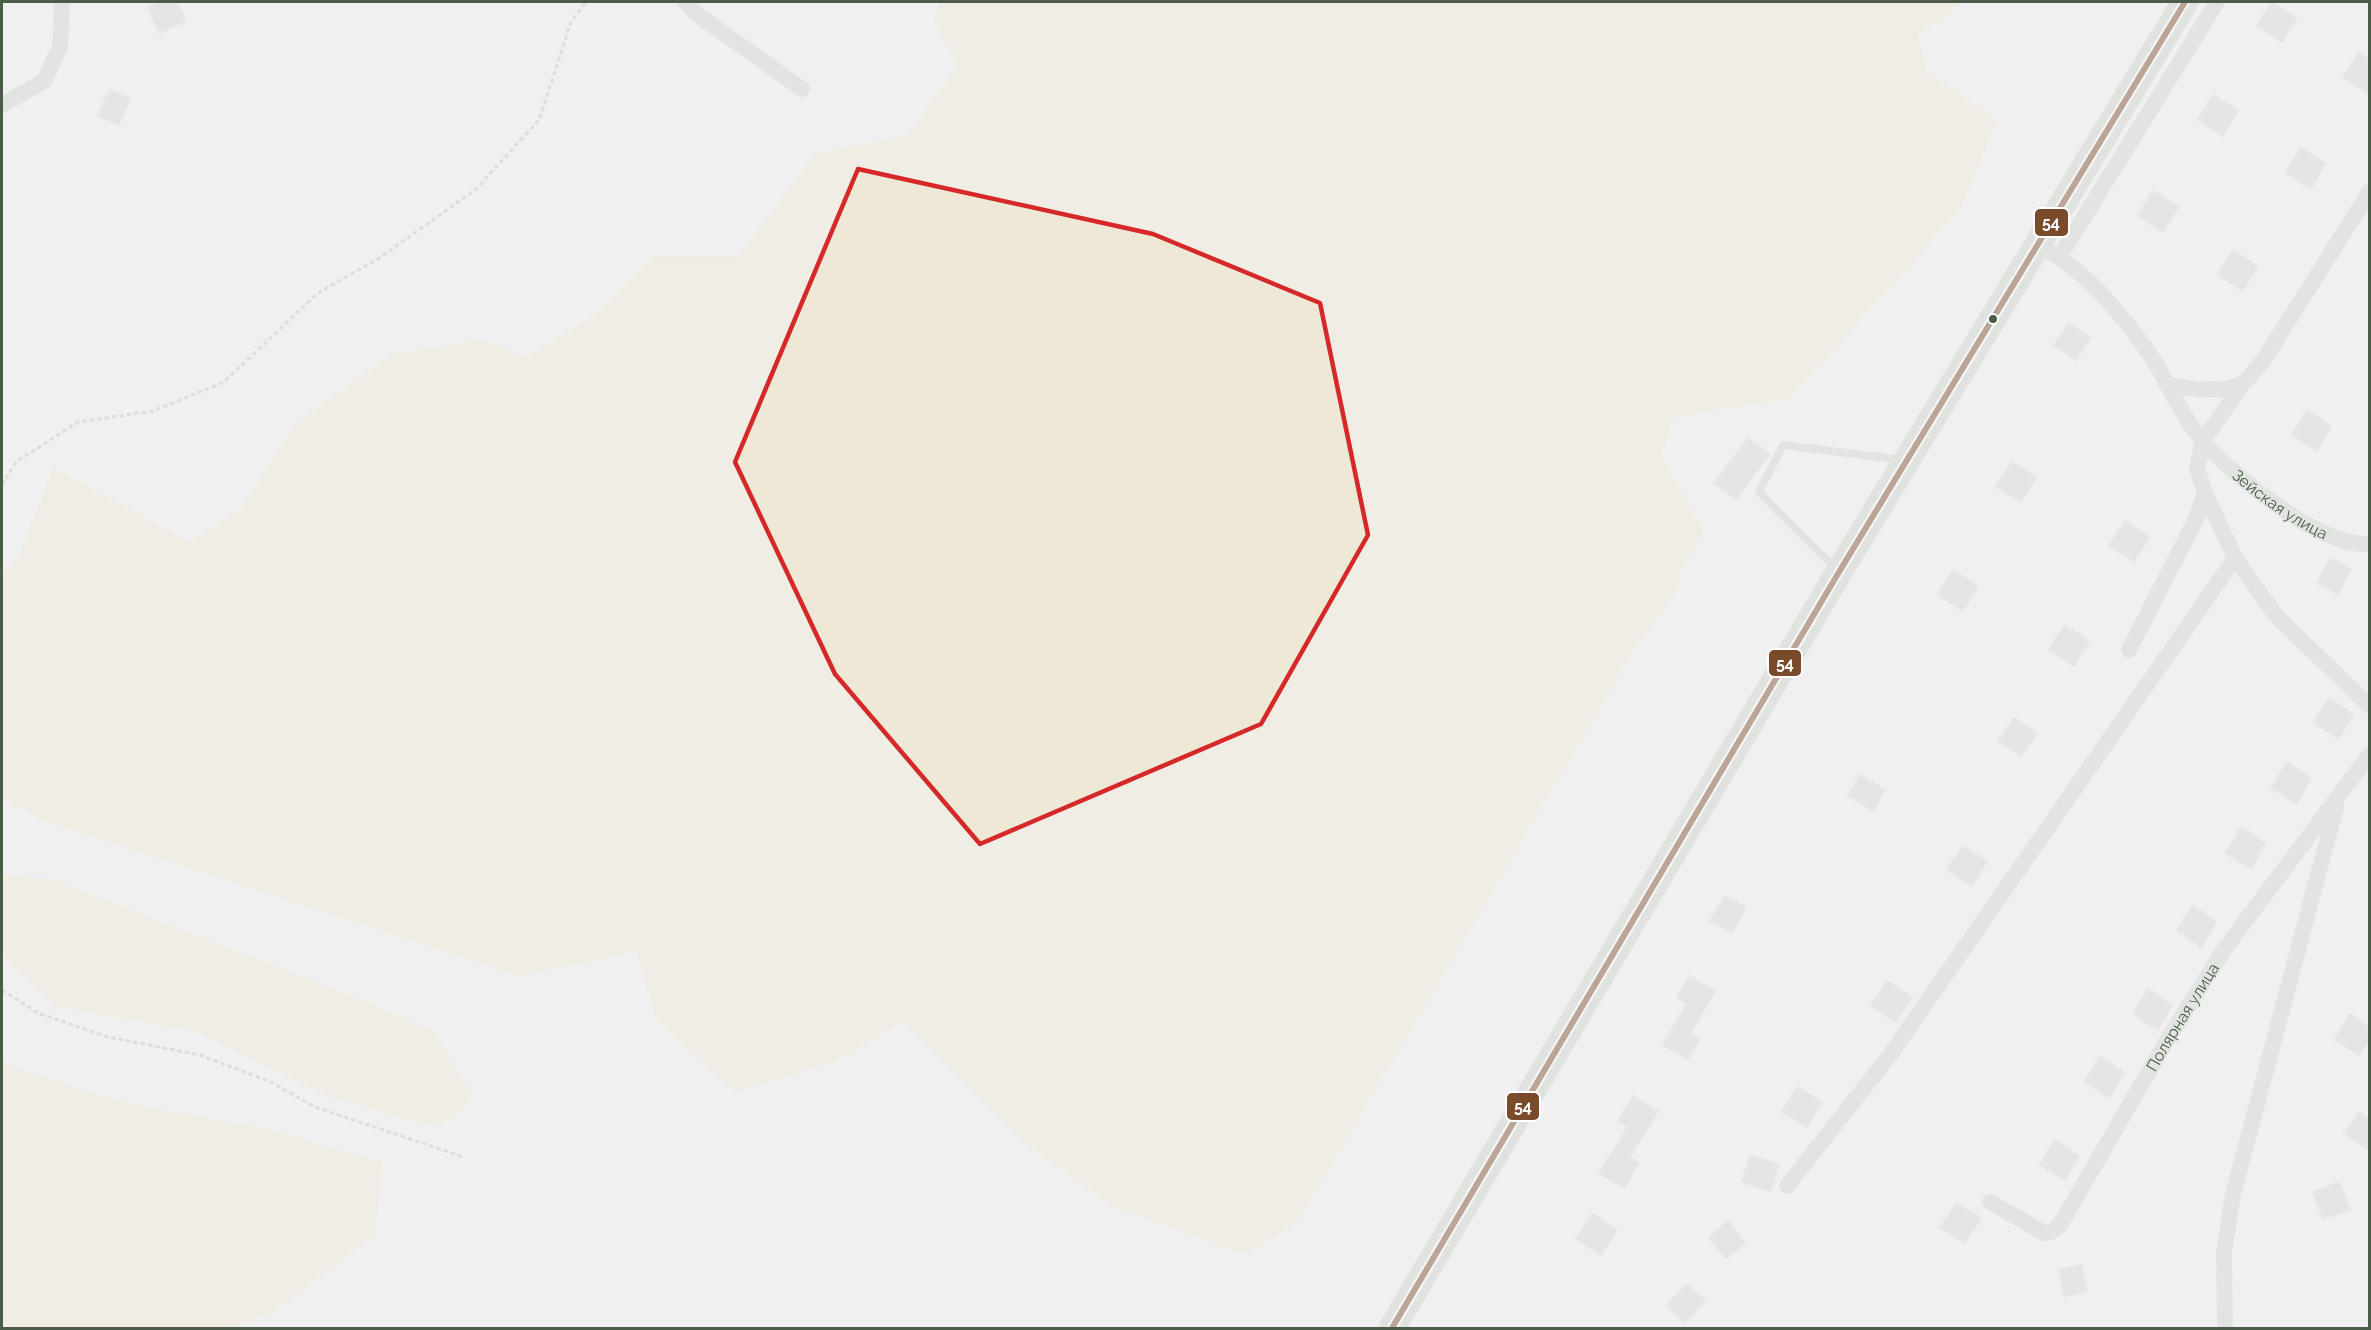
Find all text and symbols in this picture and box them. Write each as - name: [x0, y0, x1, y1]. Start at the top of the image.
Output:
- line badge: 54: [2034, 208, 2069, 237]
- text: 54: [2042, 213, 2060, 232]
- unlabelled marker: [1987, 313, 1999, 325]
- street label: Зейская улица: [2228, 466, 2330, 543]
- line badge: 54: [1768, 649, 1802, 677]
- text: 54: [1776, 654, 1794, 673]
- street label: Полярная улица: [2142, 960, 2223, 1075]
- line badge: 54: [1506, 1092, 1540, 1121]
- text: 54: [1514, 1097, 1532, 1116]

